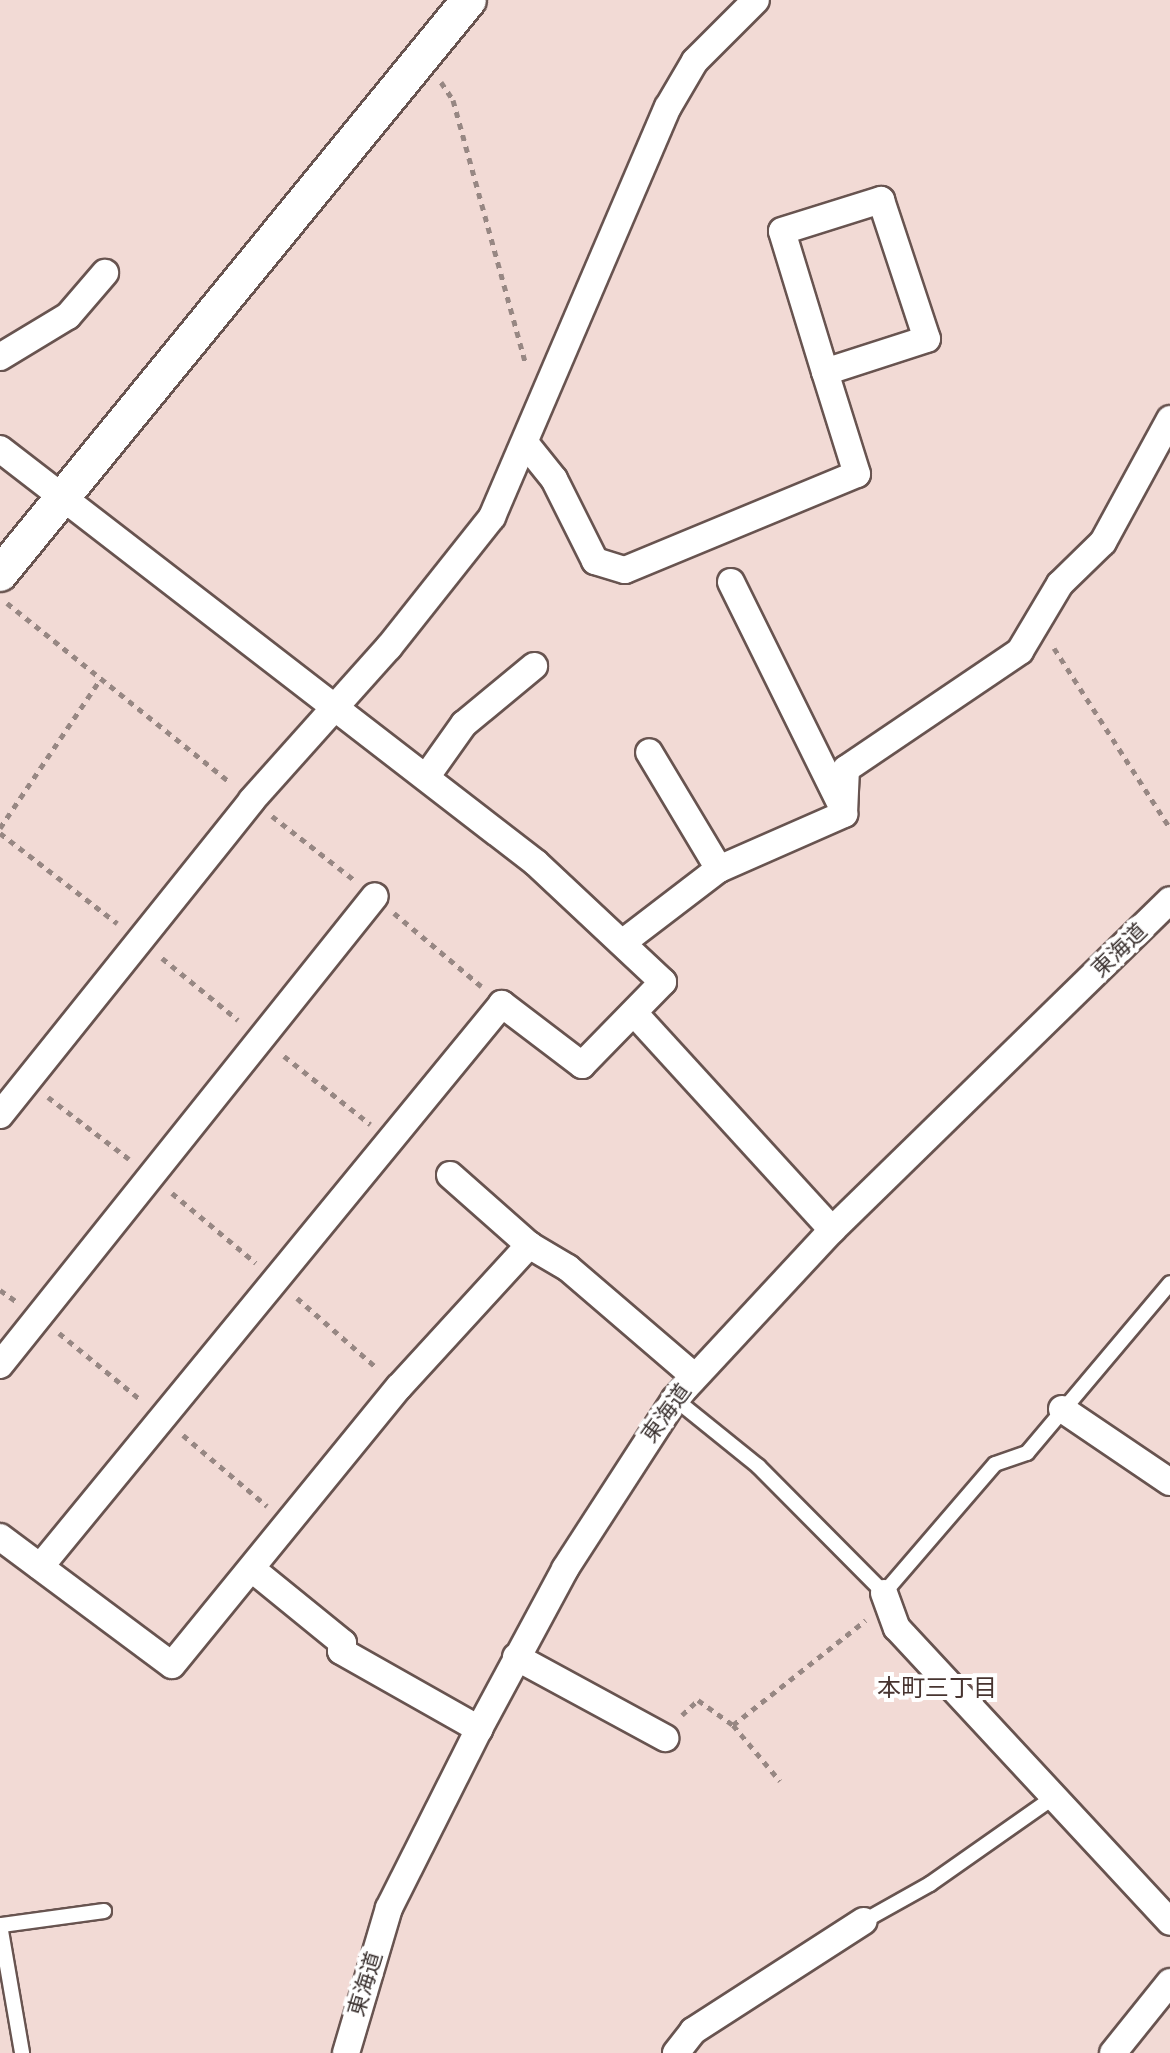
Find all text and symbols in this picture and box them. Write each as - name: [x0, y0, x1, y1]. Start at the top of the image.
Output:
- street label: 東海道: [1086, 918, 1152, 982]
- street label: 東海道: [636, 1379, 696, 1447]
- district label: 本町三丁目: [877, 1674, 997, 1702]
- street label: 東海道: [343, 1949, 387, 2019]

